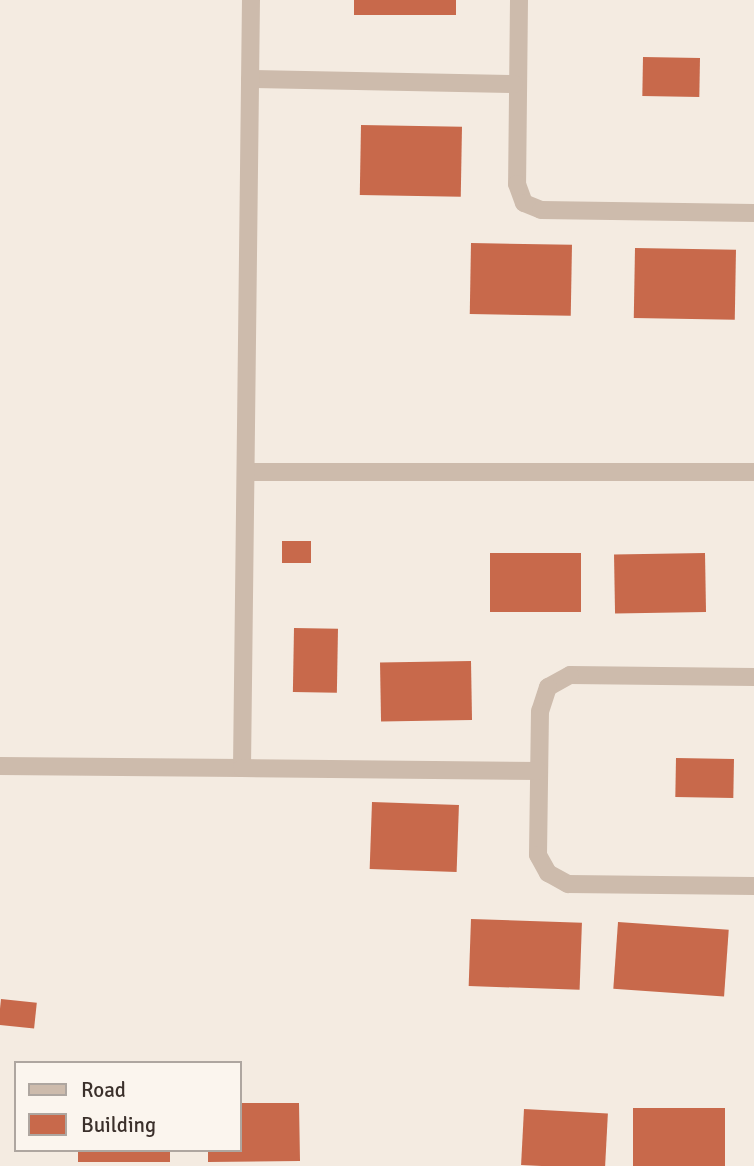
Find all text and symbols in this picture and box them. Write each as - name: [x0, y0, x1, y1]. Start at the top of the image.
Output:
- legend: [14, 1061, 242, 1152]
- text: Road: [81, 1077, 126, 1103]
- text: Building: [81, 1112, 156, 1138]

